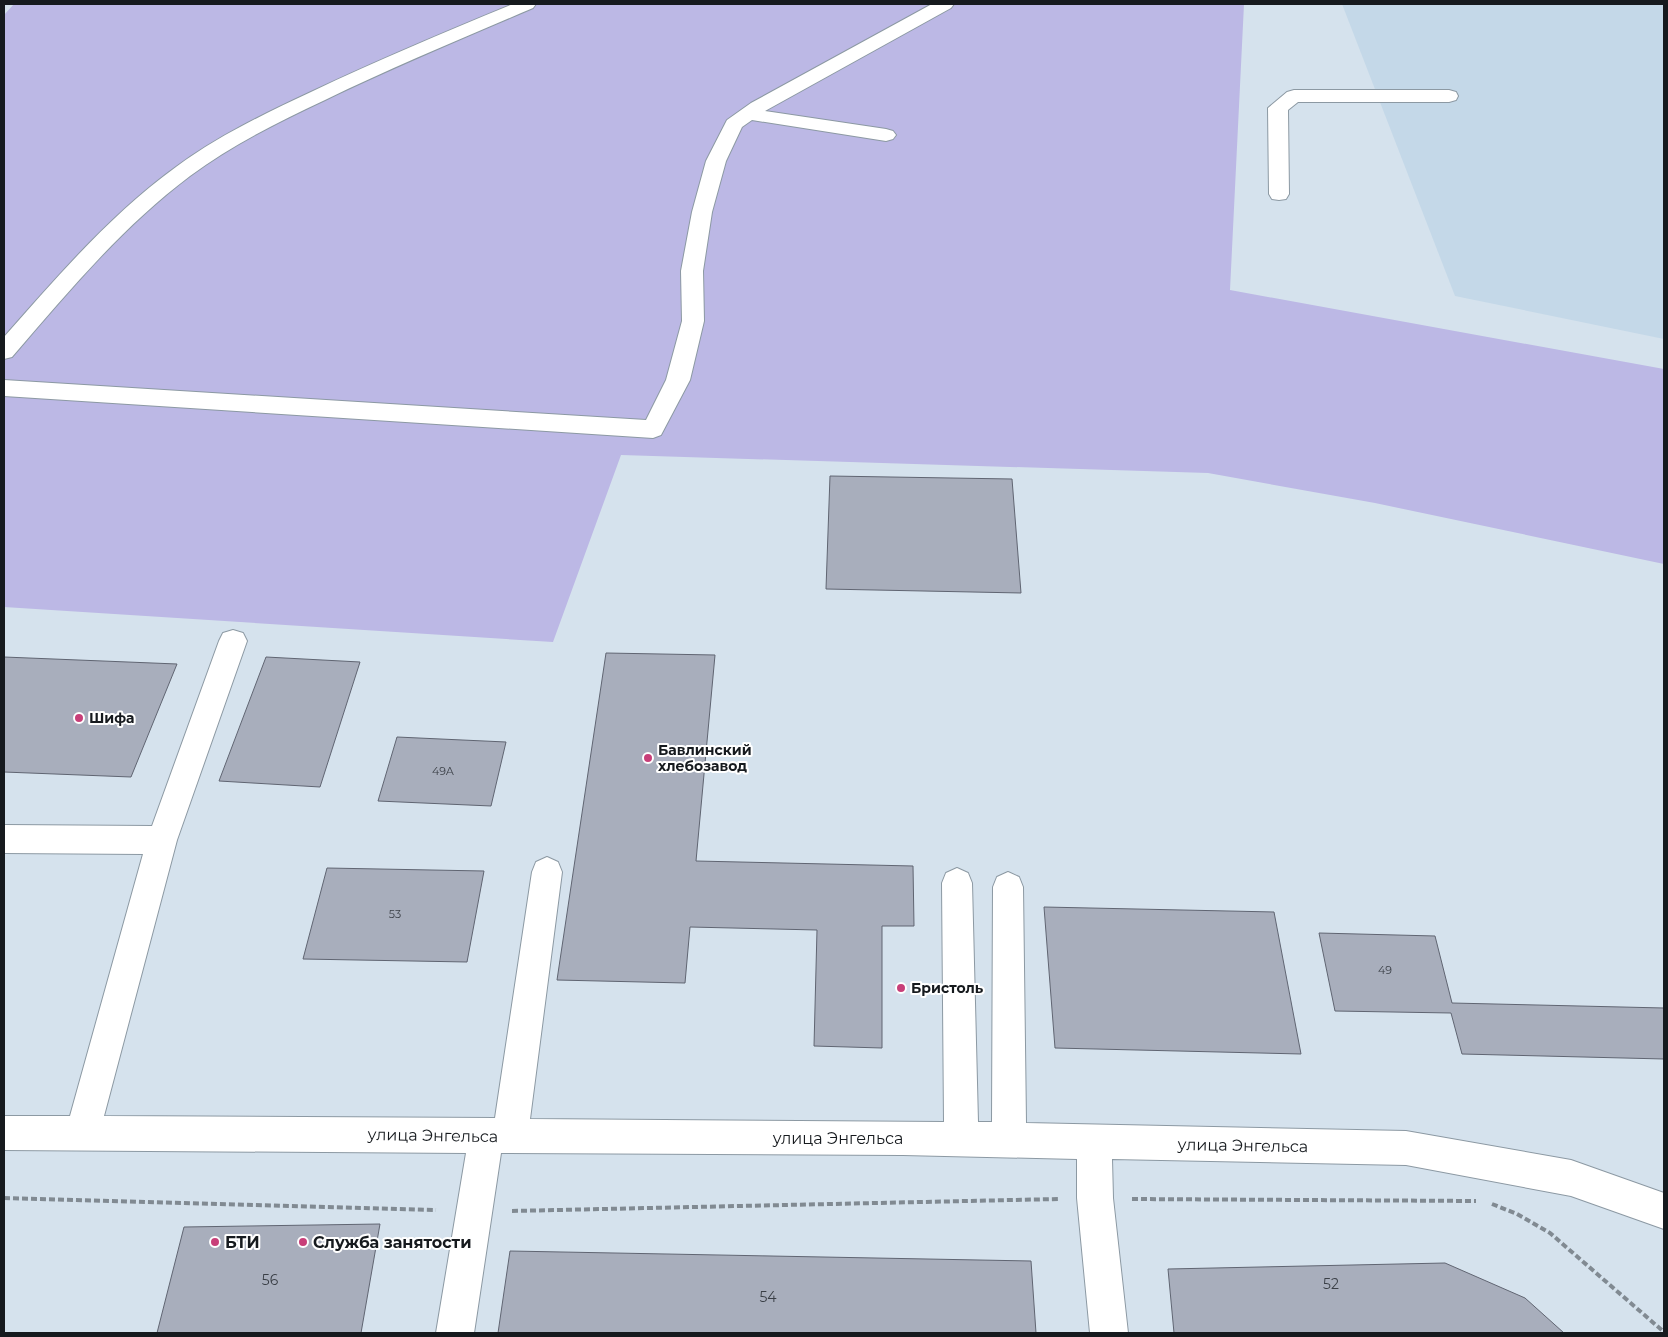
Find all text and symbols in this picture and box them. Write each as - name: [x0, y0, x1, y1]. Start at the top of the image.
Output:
- place label: Шифа: [89, 709, 135, 727]
- marker: Шифа: [73, 712, 85, 724]
- place label: Бавлинский хлебозавод: [658, 741, 752, 775]
- marker: Бавлинский хлебозавод: [642, 752, 654, 764]
- house number: 49А: [432, 764, 455, 778]
- house number: 53: [389, 907, 401, 921]
- house number: 49: [1378, 963, 1392, 977]
- place label: Бристоль: [911, 979, 984, 997]
- marker: Бристоль: [895, 982, 907, 994]
- street label: улица Энгельса: [367, 1125, 498, 1146]
- street label: улица Энгельса: [772, 1129, 903, 1148]
- street label: улица Энгельса: [1177, 1135, 1308, 1156]
- place label: БТИ: [225, 1233, 260, 1252]
- place label: Служба занятости: [313, 1233, 472, 1252]
- marker: БТИ: [209, 1236, 221, 1248]
- marker: Служба занятости: [297, 1236, 309, 1248]
- house number: 56: [262, 1271, 279, 1289]
- house number: 52: [1323, 1275, 1339, 1293]
- house number: 54: [759, 1288, 777, 1306]

